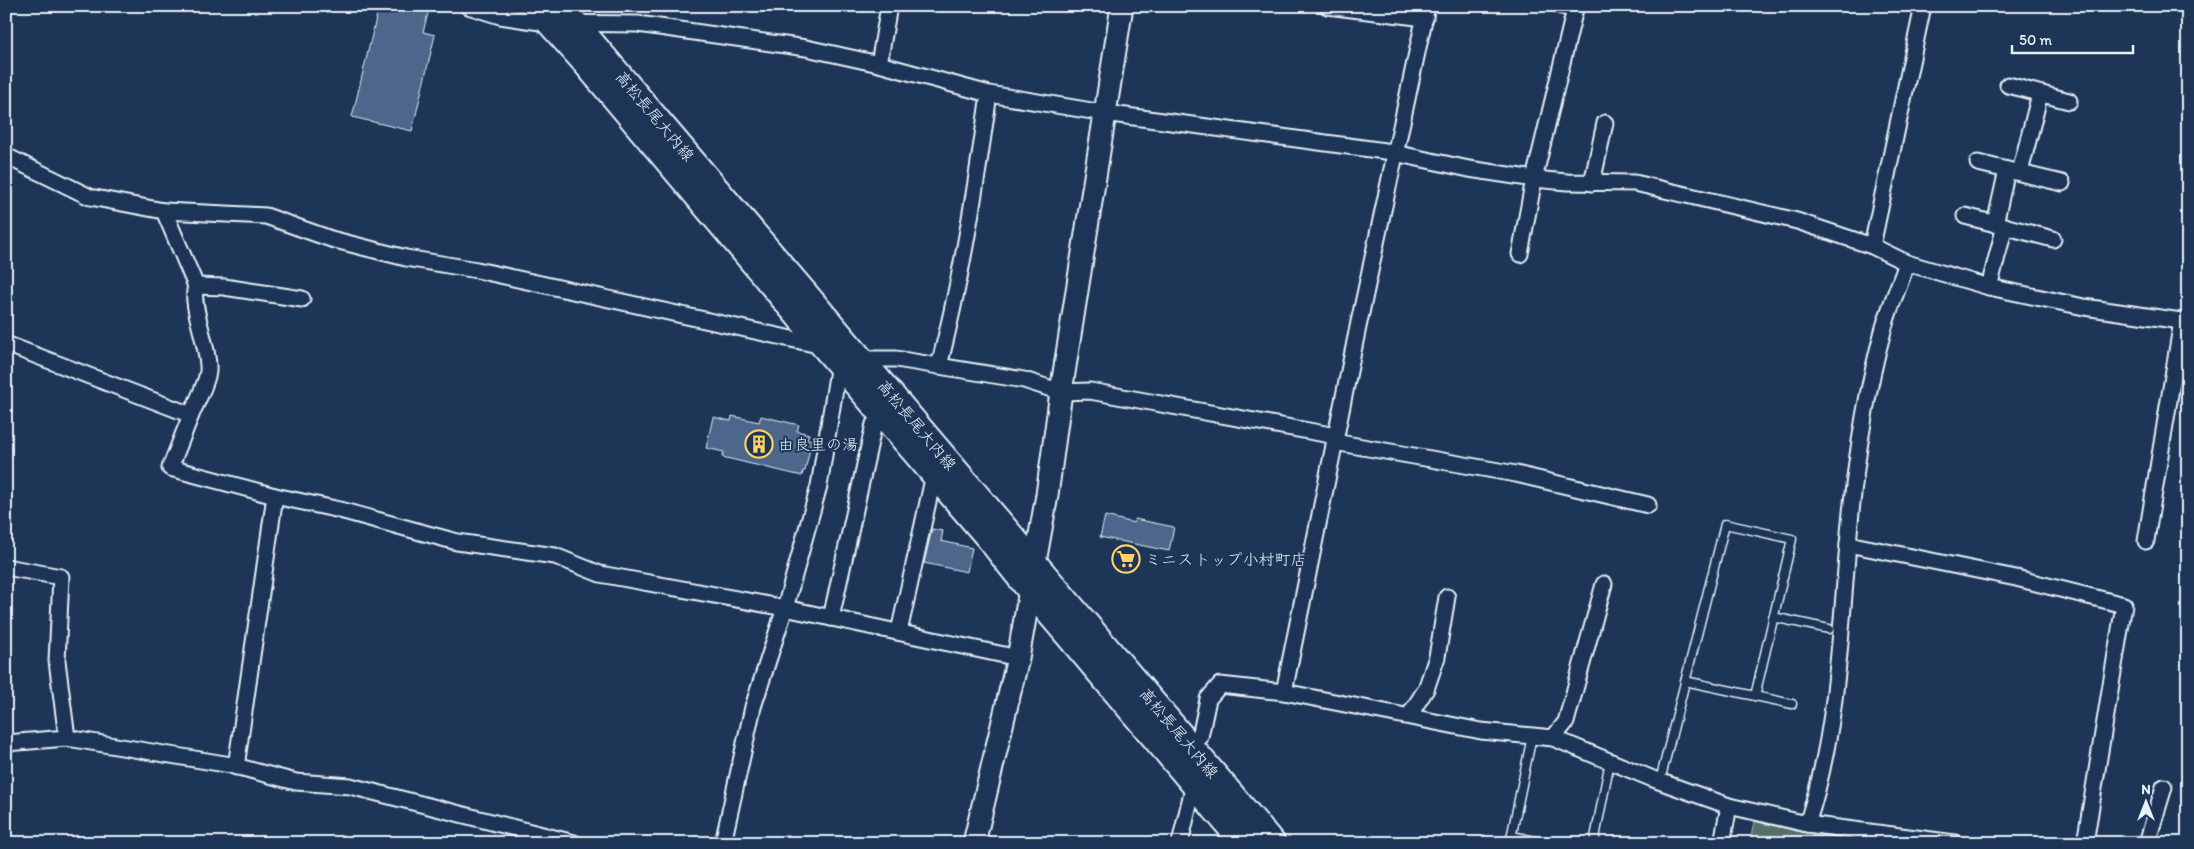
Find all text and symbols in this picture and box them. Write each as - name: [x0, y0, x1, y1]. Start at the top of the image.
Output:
- scale bar: [2012, 22, 2133, 54]
- text: 50 m: [2019, 31, 2052, 49]
- street label: 高松長尾大内線: [612, 67, 698, 165]
- street label: 高松長尾大内線: [874, 376, 960, 474]
- building icon: 由良里の湯: [744, 429, 774, 459]
- place label: 由良里の湯: [778, 435, 858, 454]
- supermarket icon: ミニストップ小村町店: [1111, 544, 1141, 574]
- place label: ミニストップ小村町店: [1145, 550, 1307, 569]
- street label: 高松長尾大内線: [1136, 684, 1222, 782]
- north arrow: [2122, 776, 2172, 826]
- text: N: [2141, 781, 2151, 798]

